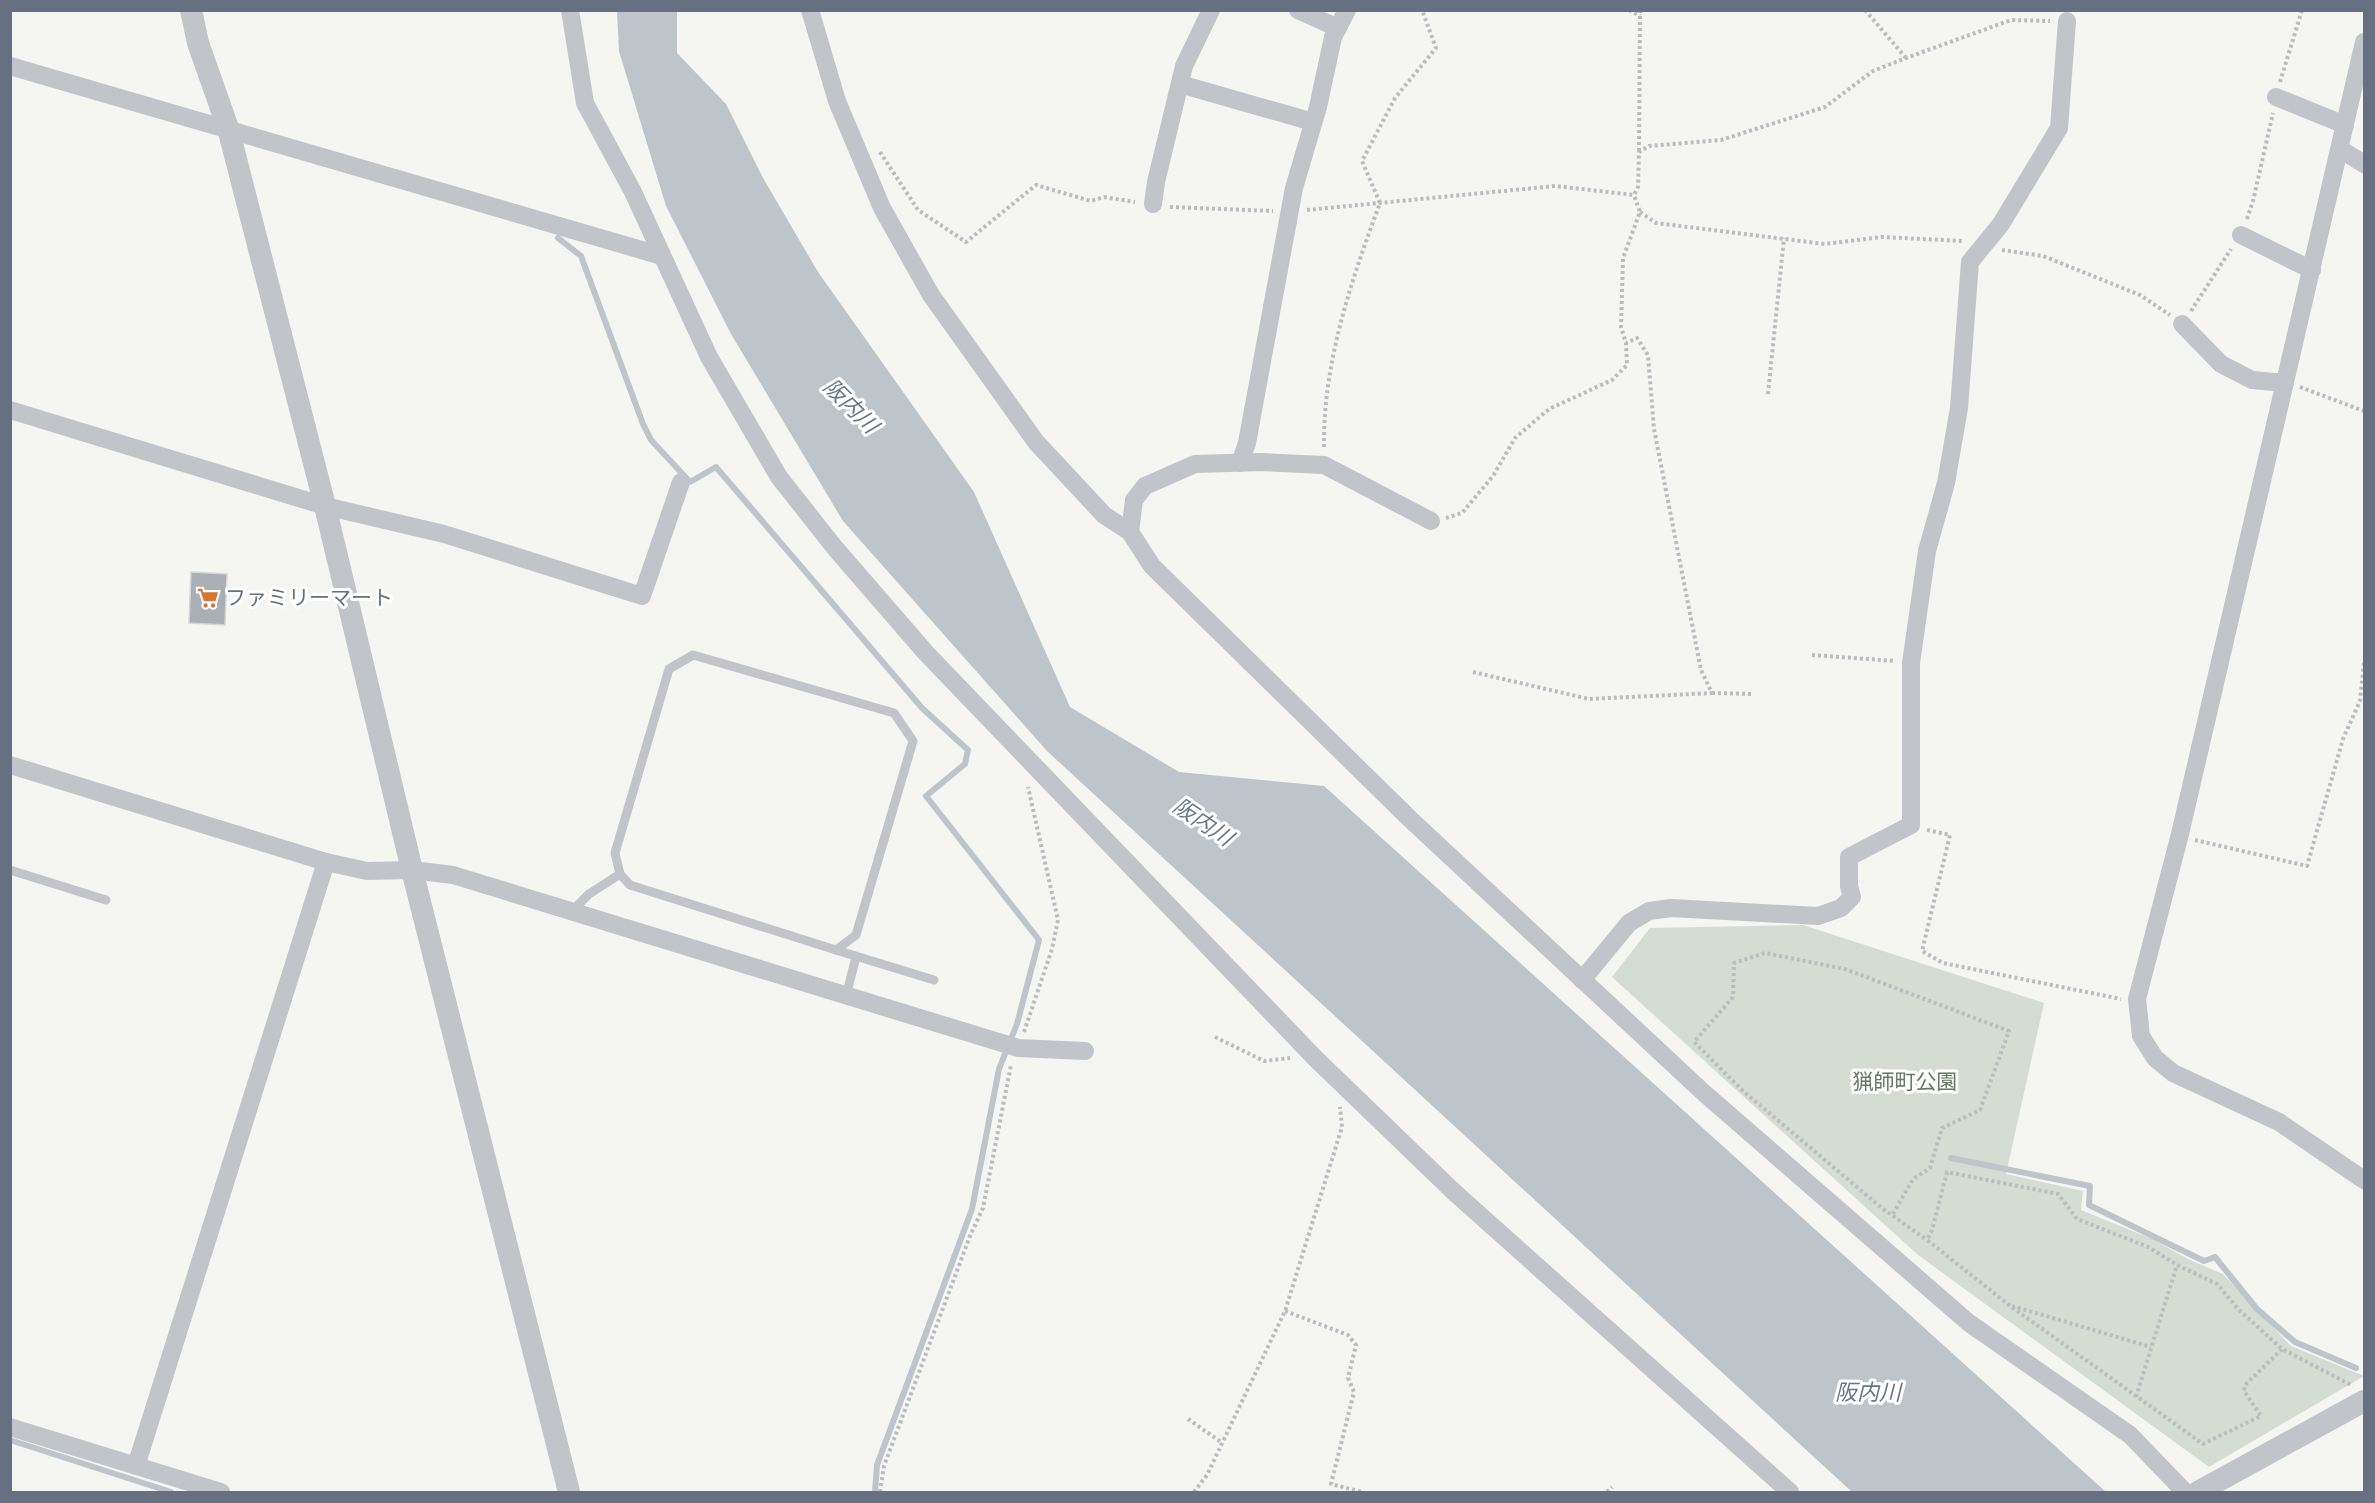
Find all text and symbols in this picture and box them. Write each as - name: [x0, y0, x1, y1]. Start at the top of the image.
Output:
- water label: 阪内川: [819, 374, 885, 440]
- supermarket icon: ファミリーマート: [196, 586, 220, 610]
- place label: ファミリーマート: [225, 586, 393, 610]
- water label: 阪内川: [1169, 793, 1239, 852]
- park label: 猟師町公園: [1853, 1070, 1958, 1094]
- water label: 阪内川: [1835, 1380, 1903, 1405]

